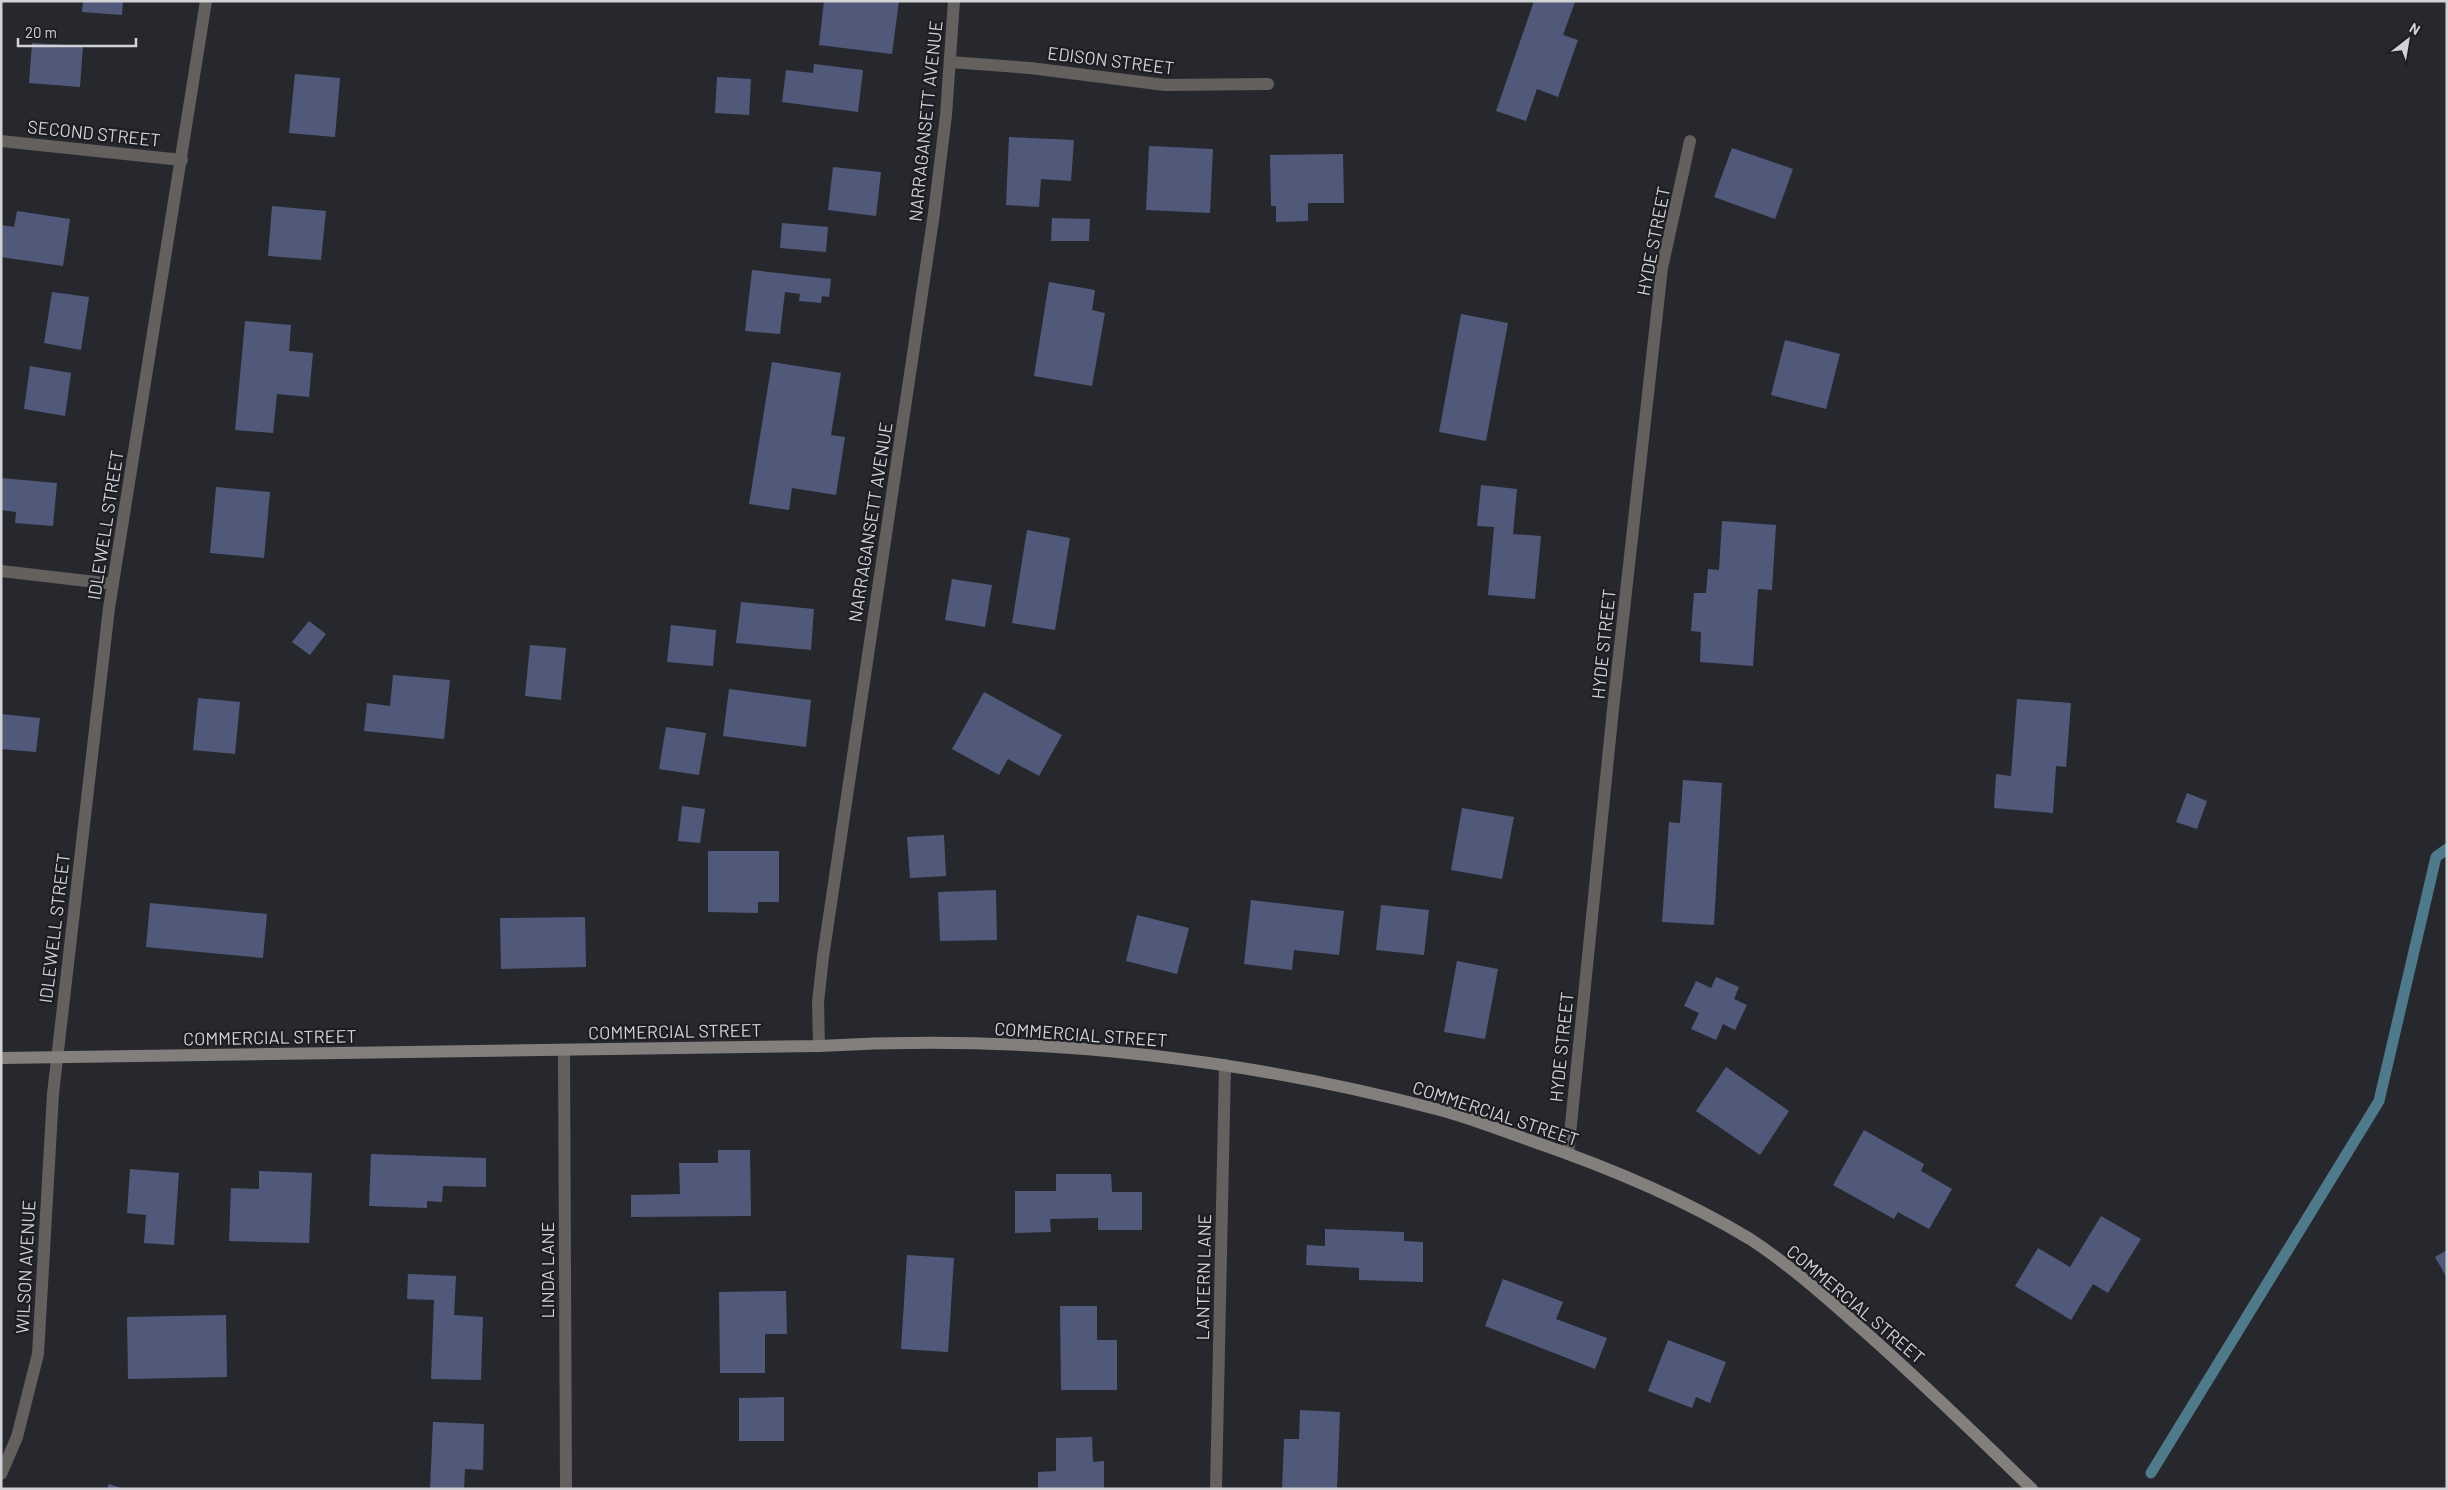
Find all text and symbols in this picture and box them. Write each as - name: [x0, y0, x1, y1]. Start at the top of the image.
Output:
- scale bar: [18, 15, 135, 47]
- north arrow: [2383, 15, 2433, 65]
- street label: NARRAGANSETT AVENUE: [903, 19, 947, 223]
- text: N: [2407, 19, 2423, 38]
- text: 20 m: [25, 23, 57, 41]
- street label: EDISON STREET: [1046, 41, 1176, 79]
- street label: SECOND STREET: [26, 115, 162, 151]
- street label: HYDE STREET: [1632, 185, 1674, 297]
- street label: NARRAGANSETT AVENUE: [843, 420, 897, 624]
- street label: IDLEWELL STREET: [82, 449, 128, 601]
- street label: HYDE STREET: [1586, 588, 1620, 700]
- street label: IDLEWELL STREET: [34, 852, 74, 1004]
- street label: HYDE STREET: [1544, 991, 1578, 1103]
- street label: COMMERCIAL STREET: [994, 1017, 1168, 1051]
- street label: COMMERCIAL STREET: [588, 1018, 762, 1044]
- street label: COMMERCIAL STREET: [183, 1024, 357, 1050]
- street label: COMMERCIAL STREET: [1410, 1076, 1582, 1150]
- street label: WILSON AVENUE: [11, 1199, 39, 1335]
- street label: LANTERN LANE: [1191, 1213, 1215, 1341]
- street label: LINDA LANE: [536, 1222, 558, 1318]
- street label: COMMERCIAL STREET: [1782, 1240, 1930, 1368]

